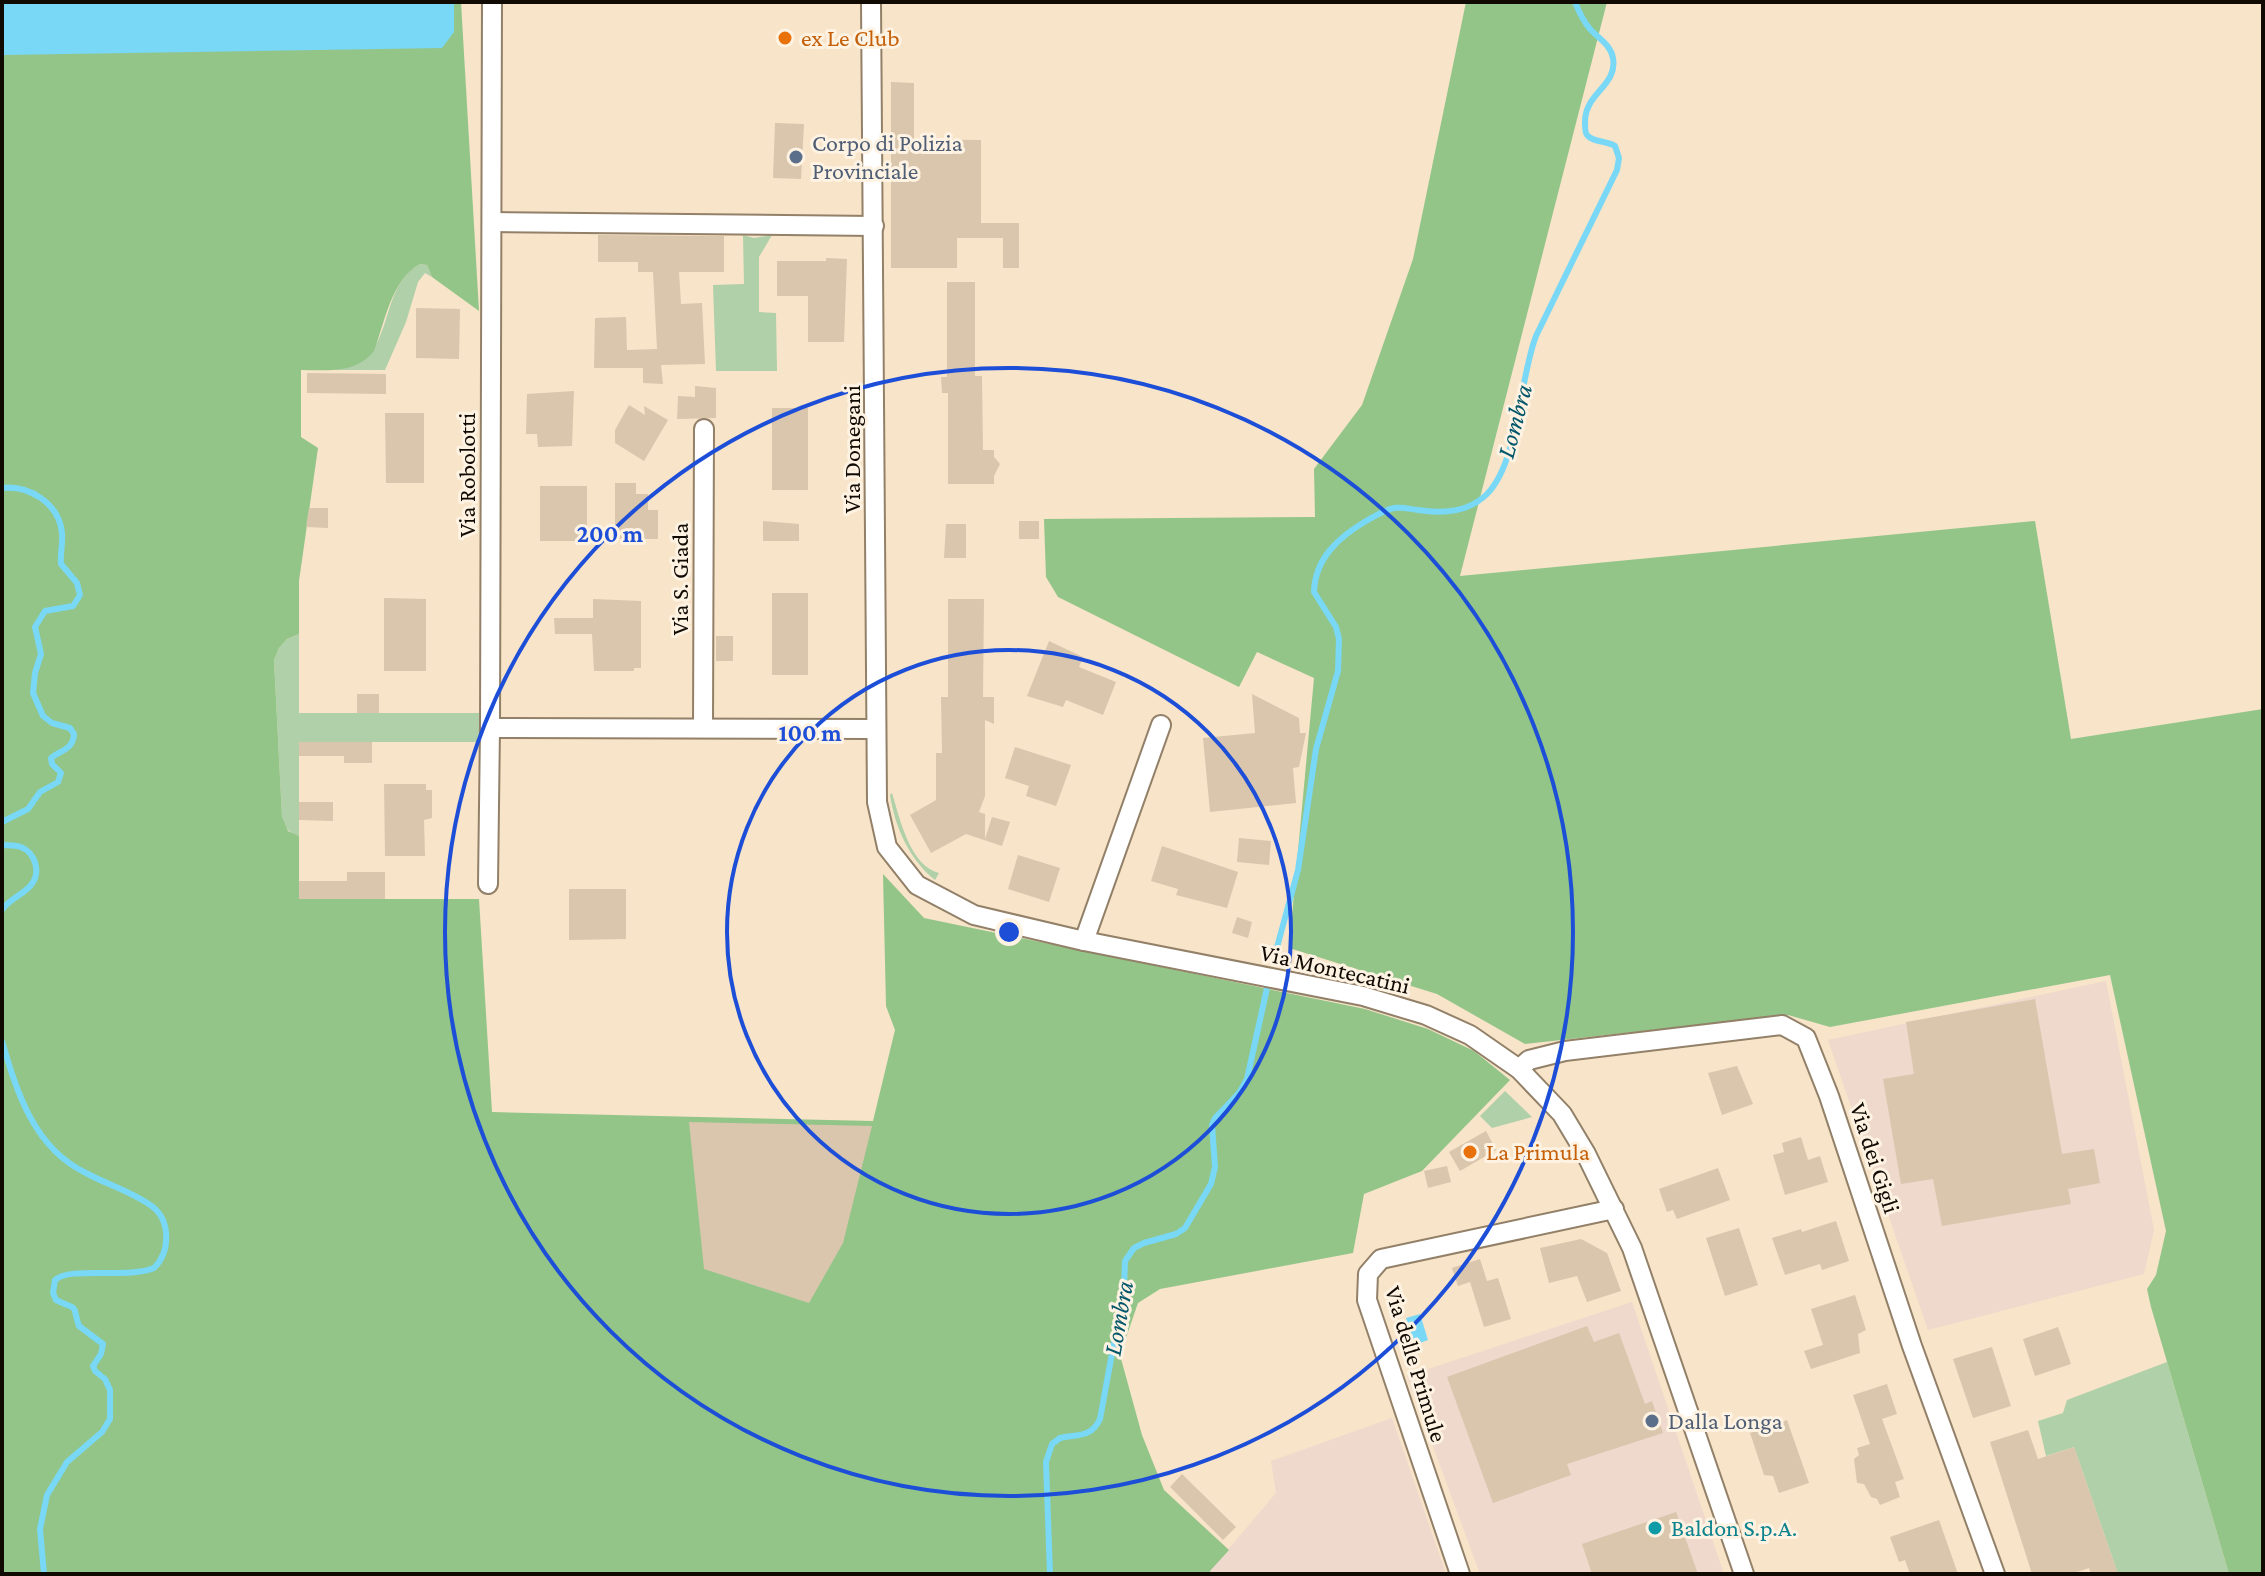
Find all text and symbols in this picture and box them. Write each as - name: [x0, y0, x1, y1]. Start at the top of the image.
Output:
- place label: ex Le Club: [801, 24, 900, 51]
- marker: ex Le Club: [776, 29, 794, 47]
- place label: Corpo di Polizia Provinciale: [812, 129, 963, 184]
- marker: Corpo di Polizia Provinciale: [787, 148, 805, 166]
- water label: Lombra: [1491, 381, 1538, 461]
- street label: Via Donegani: [838, 385, 865, 513]
- street label: Via Robolotti: [453, 413, 480, 537]
- text: 200 m: [577, 520, 644, 547]
- street label: Via S. Giada: [666, 523, 693, 635]
- text: 100 m: [778, 719, 842, 746]
- centre of rings: [995, 918, 1023, 946]
- street label: Via Montecatini: [1258, 938, 1413, 999]
- street label: Via dei Gigli: [1845, 1099, 1906, 1217]
- place label: La Primula: [1486, 1138, 1590, 1165]
- marker: La Primula: [1461, 1143, 1479, 1161]
- water label: Lombra: [1098, 1278, 1139, 1358]
- street label: Via delle Primule: [1380, 1283, 1453, 1445]
- place label: Dalla Longa: [1668, 1407, 1783, 1434]
- marker: Dalla Longa: [1643, 1412, 1661, 1430]
- place label: Baldon S.p.A.: [1671, 1514, 1797, 1541]
- marker: Baldon S.p.A.: [1646, 1519, 1664, 1537]

